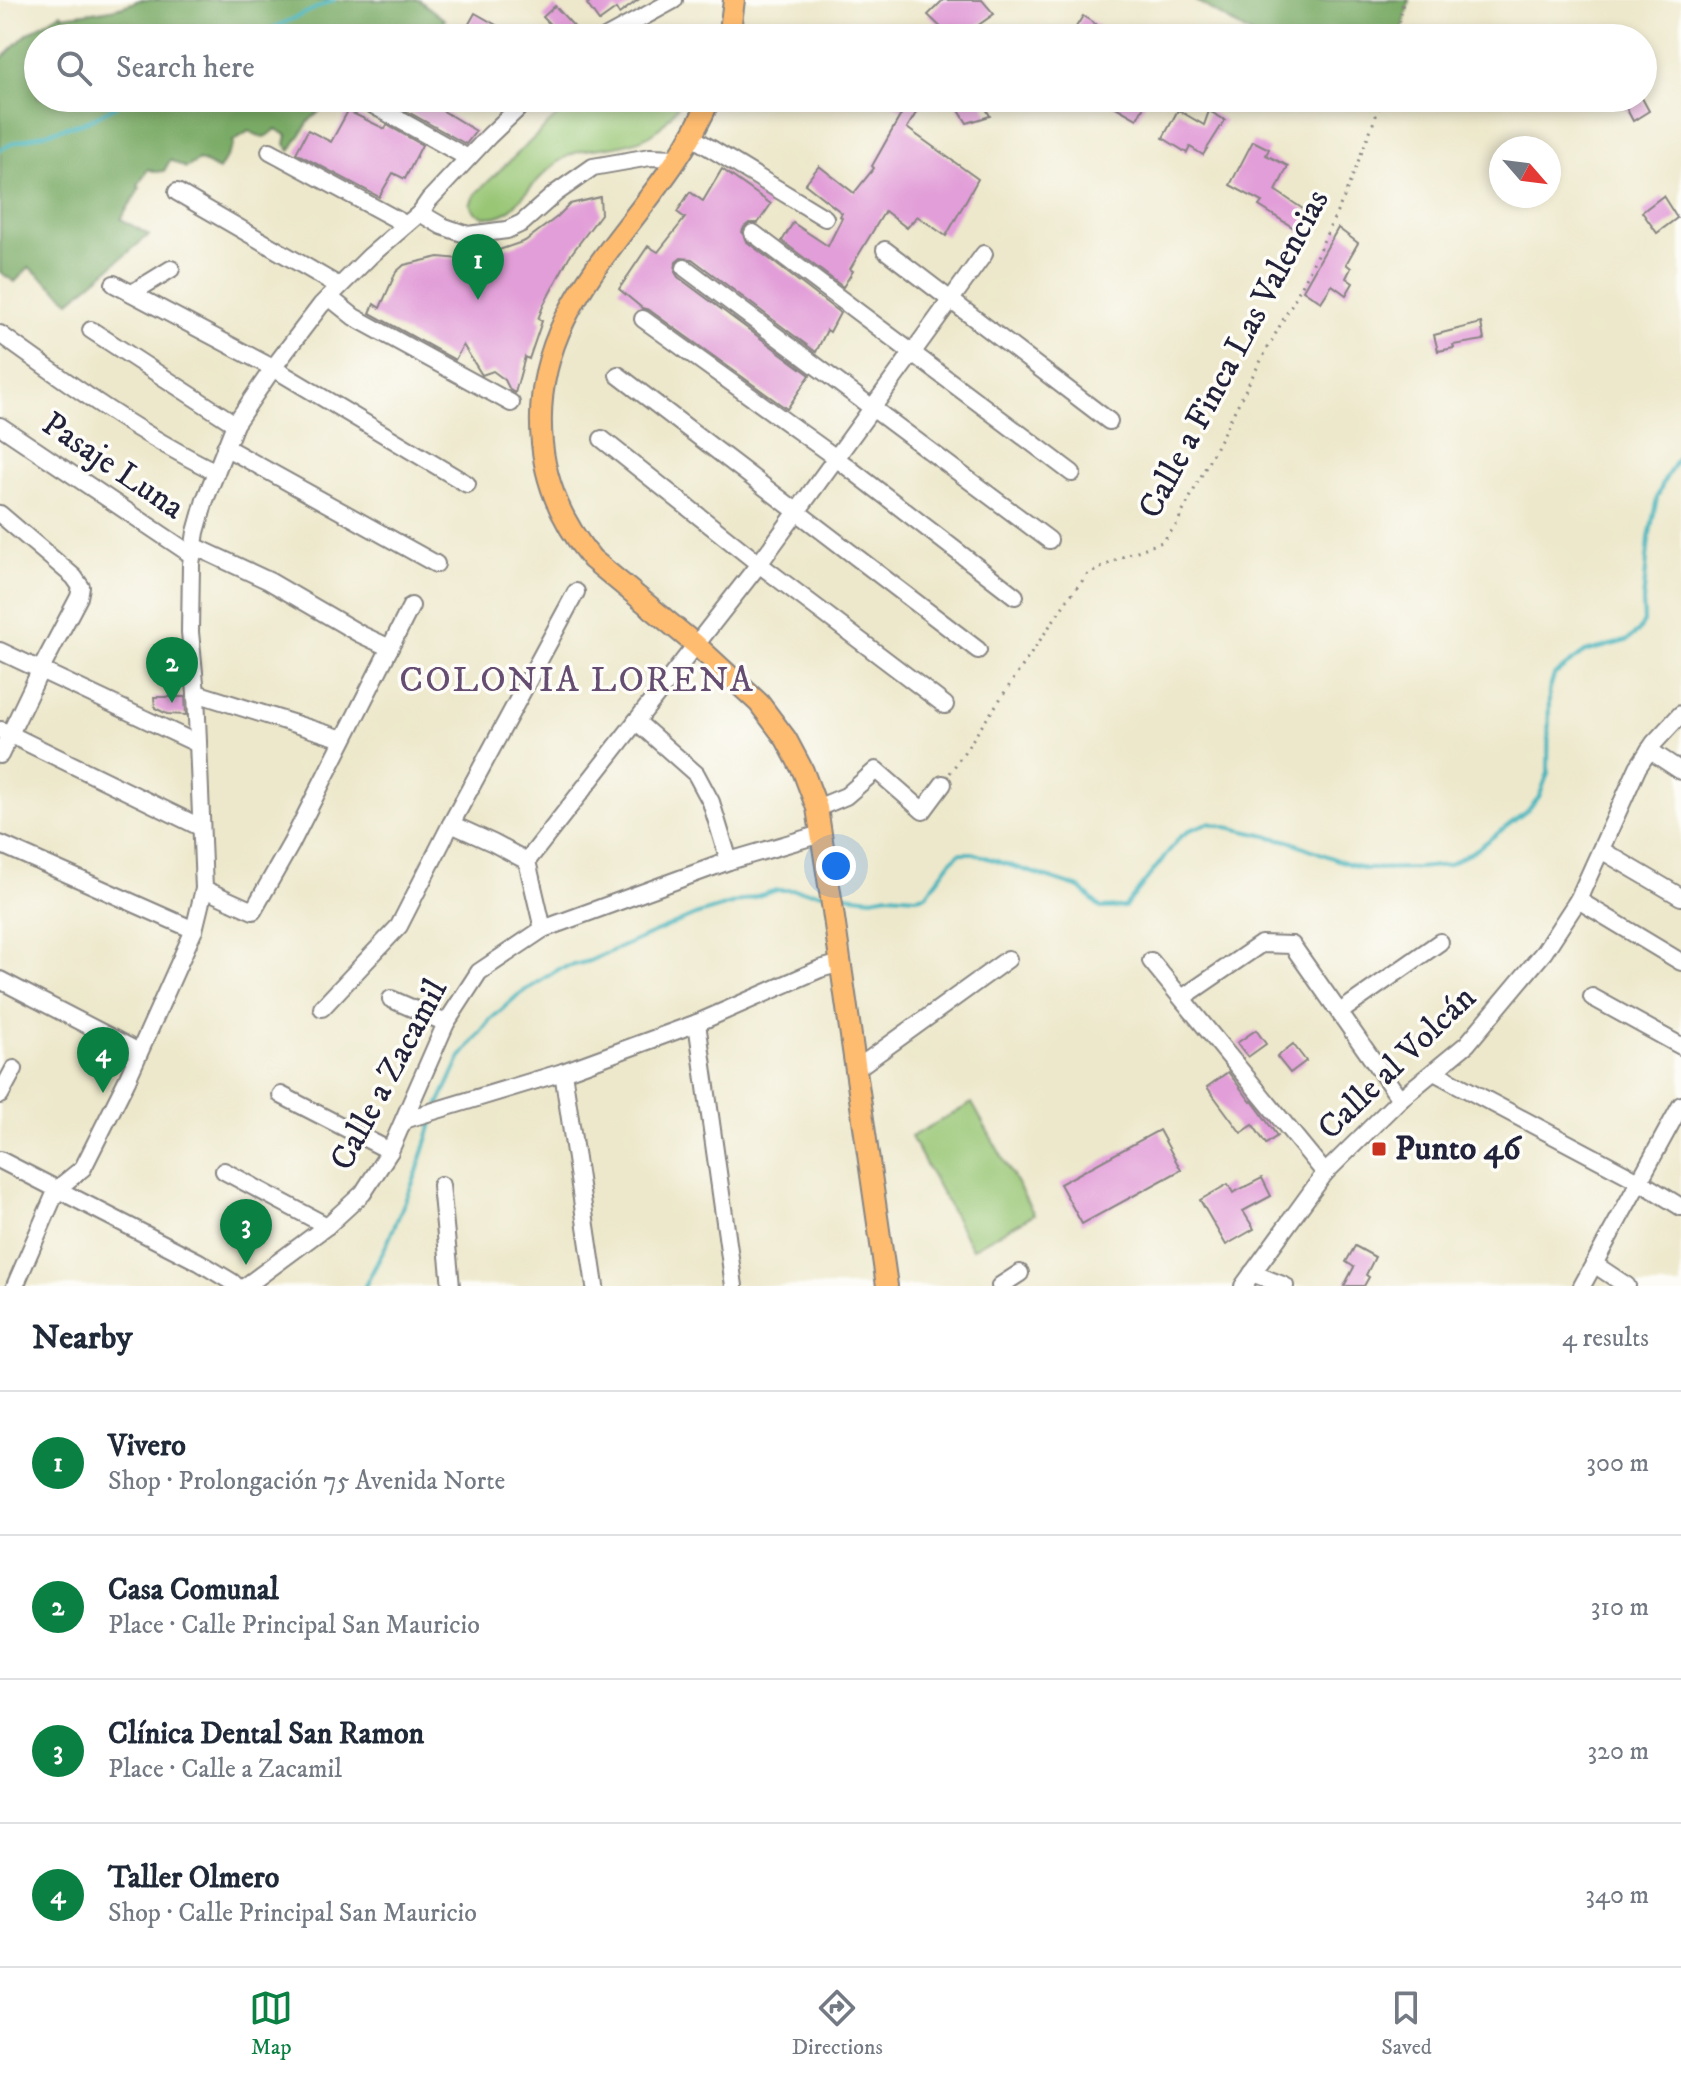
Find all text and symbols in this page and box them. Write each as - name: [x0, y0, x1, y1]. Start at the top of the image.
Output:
- search box: [24, 24, 1657, 112]
- icon: search: [52, 46, 96, 90]
- text: Search here: [116, 50, 255, 87]
- north arrow: [1489, 136, 1561, 208]
- street label: Calle a Finca Las Valencias: [1129, 182, 1339, 526]
- pin: 1: [452, 234, 504, 300]
- street label: Pasaje Luna: [34, 403, 193, 529]
- pin: 2: [146, 637, 198, 703]
- district label: COLONIA LORENA: [399, 658, 755, 703]
- your location: [816, 846, 856, 886]
- street label: Calle a Zacamil: [321, 972, 457, 1178]
- street label: Calle al Volcán: [1309, 977, 1485, 1149]
- pin: 4: [77, 1027, 129, 1093]
- place label: Punto 46: [1395, 1128, 1523, 1170]
- marker: Punto 46: [1370, 1140, 1388, 1158]
- pin: 3: [220, 1199, 272, 1265]
- text: Nearby: [32, 1317, 133, 1359]
- text: 4 results: [1562, 1322, 1649, 1355]
- text: Vivero: [108, 1428, 186, 1465]
- text: 1: [53, 1447, 63, 1480]
- text: 300 m: [1586, 1447, 1649, 1480]
- text: Shop · Prolongación 75 Avenida Norte: [108, 1465, 505, 1498]
- text: Casa Comunal: [108, 1572, 279, 1609]
- text: 2: [52, 1591, 64, 1624]
- text: 310 m: [1591, 1591, 1649, 1624]
- text: Place · Calle Principal San Mauricio: [108, 1609, 480, 1642]
- text: Clínica Dental San Ramon: [108, 1716, 424, 1753]
- text: 3: [53, 1735, 63, 1768]
- text: 320 m: [1587, 1735, 1649, 1768]
- text: Place · Calle a Zacamil: [108, 1753, 342, 1786]
- text: Taller Olmero: [108, 1860, 279, 1897]
- text: 4: [51, 1879, 65, 1912]
- text: 340 m: [1585, 1879, 1649, 1912]
- text: Shop · Calle Principal San Mauricio: [108, 1897, 477, 1930]
- tab: Map: [249, 1986, 293, 2061]
- tab: Directions: [792, 1986, 883, 2061]
- tab: Saved: [1381, 1986, 1432, 2061]

